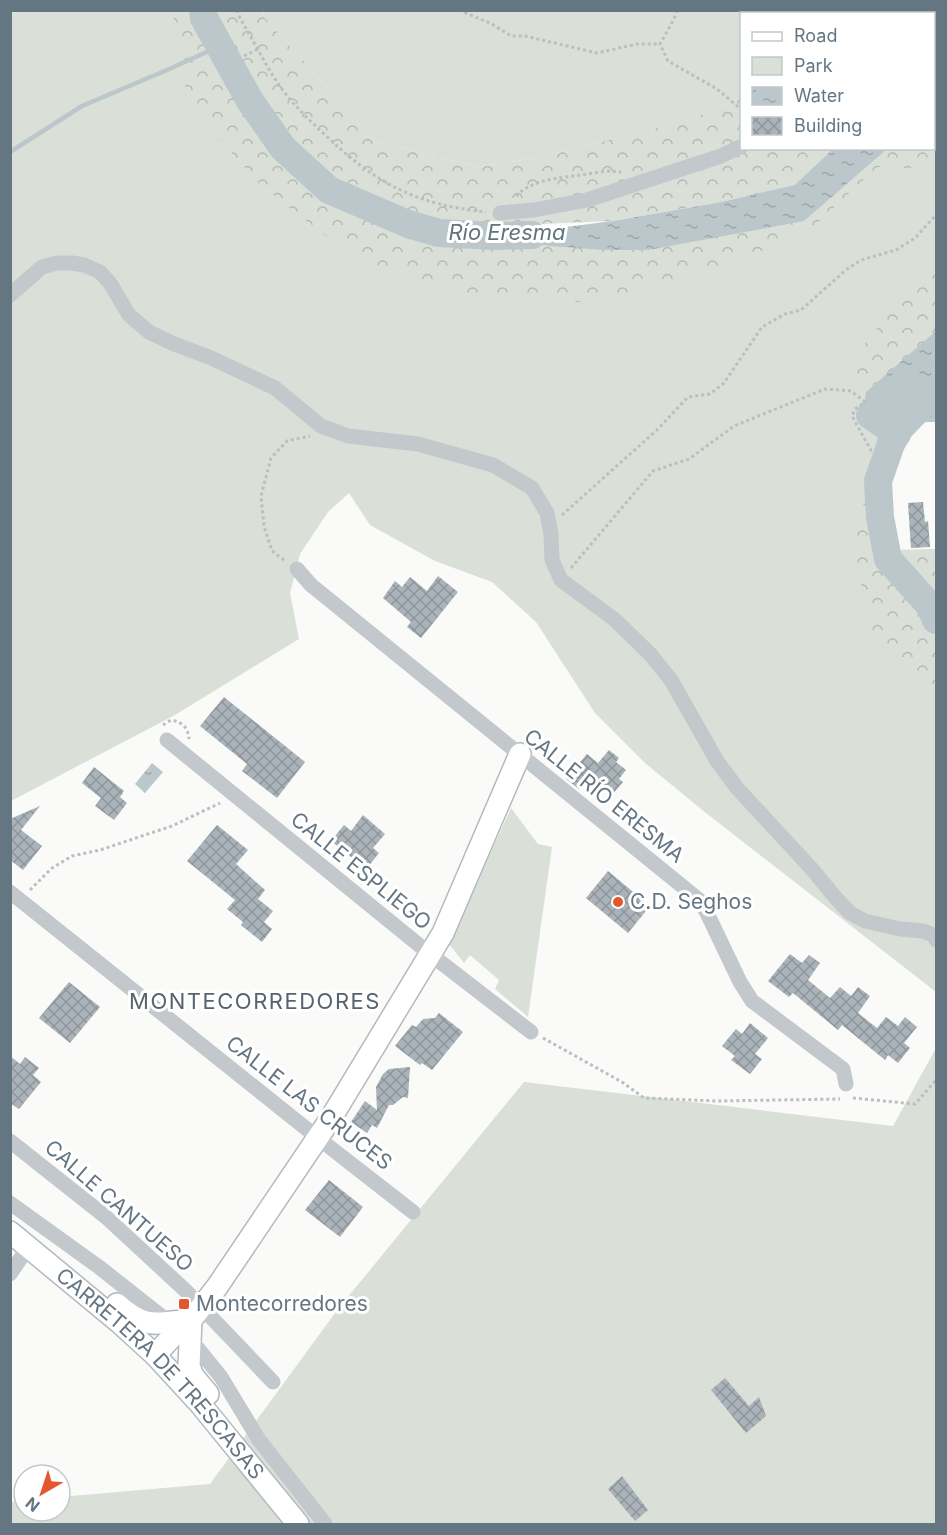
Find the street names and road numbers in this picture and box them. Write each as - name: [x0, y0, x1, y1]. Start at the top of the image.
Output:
- street label: CALLE RÍO ERESMA: [519, 723, 690, 868]
- street label: CALLE ESPLIEGO: [286, 806, 436, 935]
- street label: CALLE LAS CRUCES: [221, 1030, 397, 1175]
- street label: CALLE CANTUESO: [40, 1134, 199, 1277]
- street label: CARRETERA DE TRESCASAS: [51, 1262, 269, 1484]

